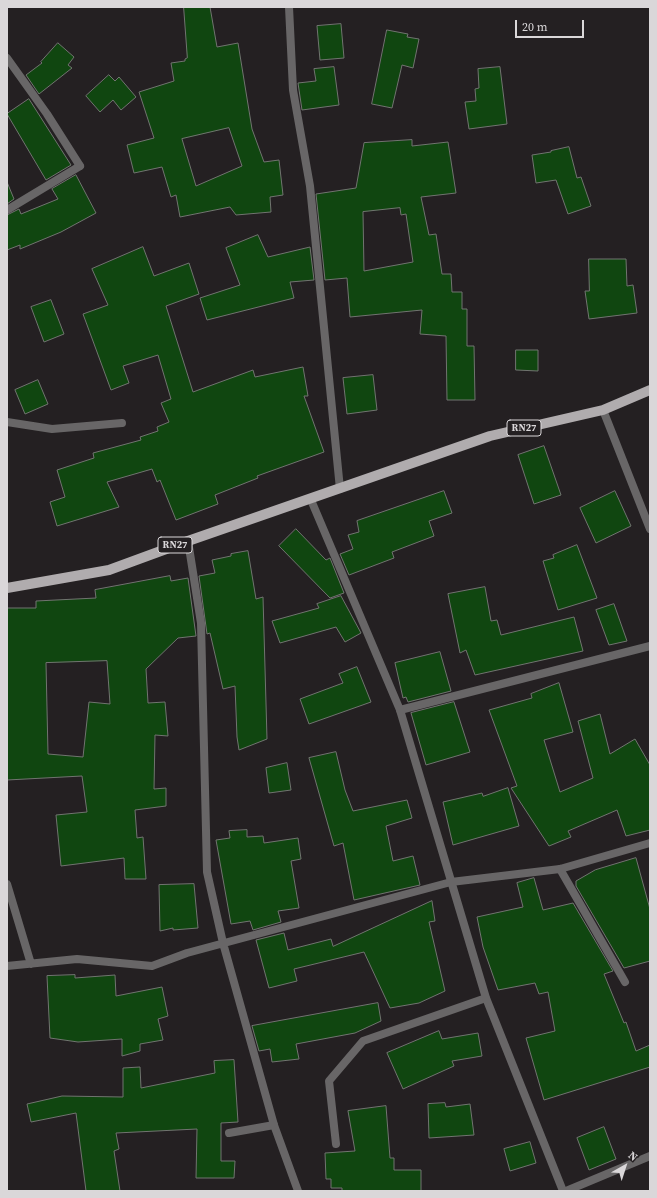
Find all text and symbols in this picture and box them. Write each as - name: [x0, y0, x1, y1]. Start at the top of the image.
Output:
- scale bar: [517, 12, 586, 38]
- text: 20 m: [522, 19, 548, 35]
- road number: RN27: [507, 420, 541, 436]
- road number: RN27: [158, 537, 192, 553]
- north arrow: [605, 1146, 645, 1186]
- text: N: [625, 1148, 641, 1165]

